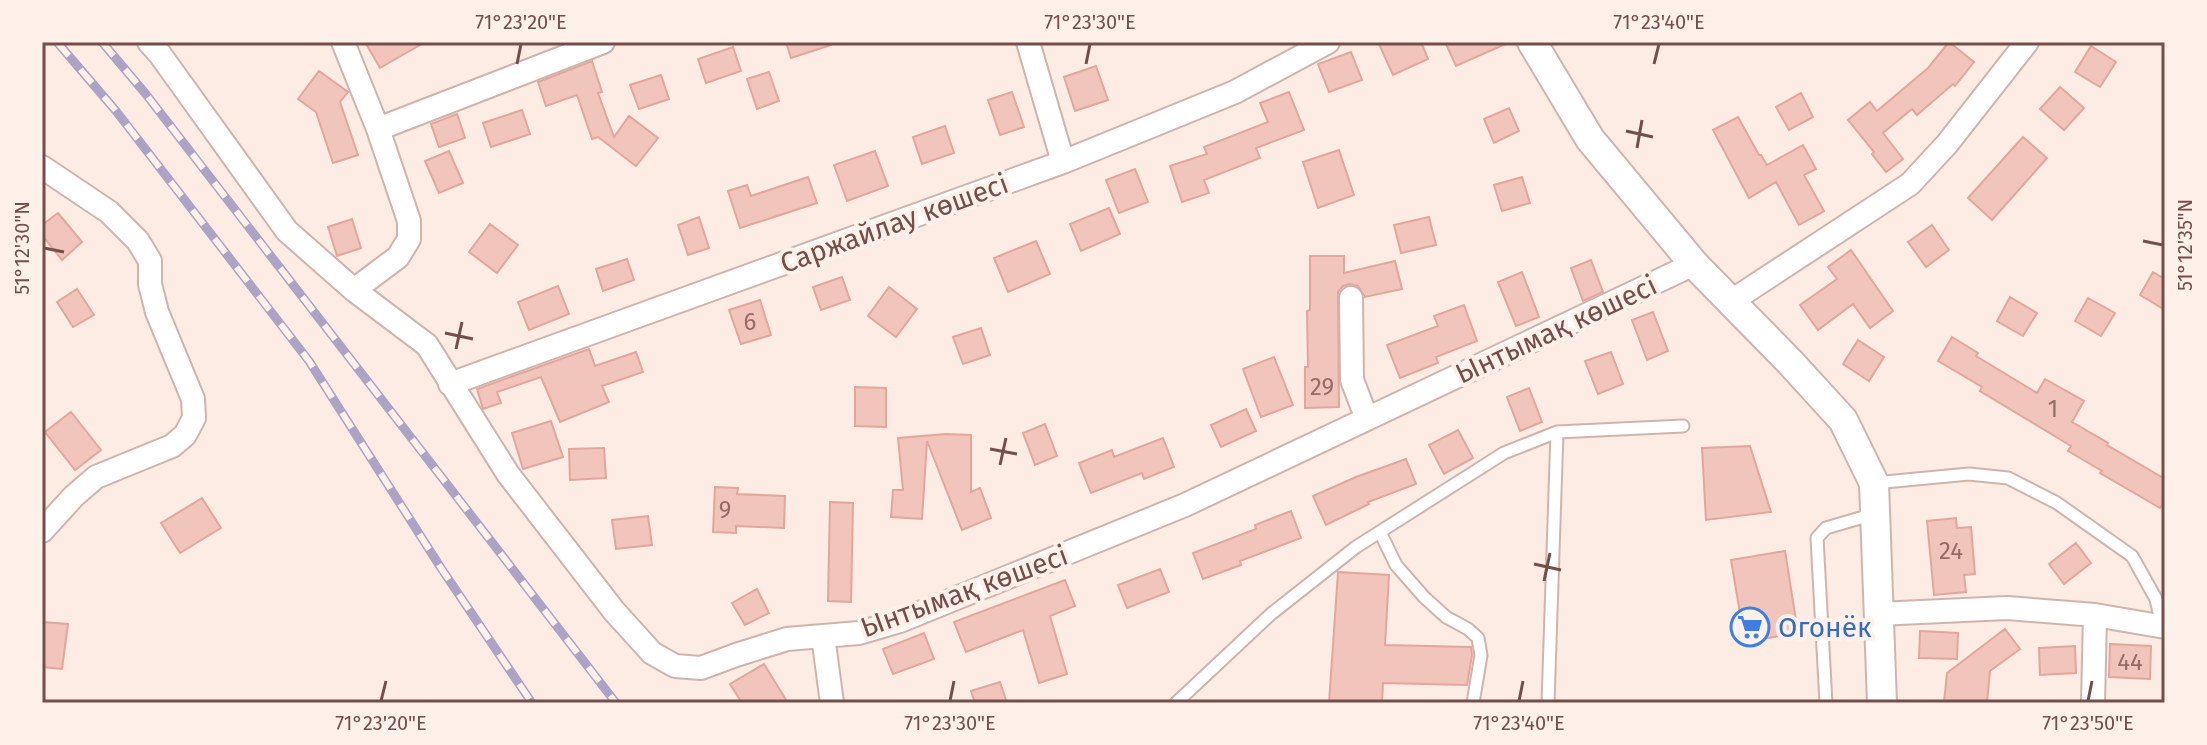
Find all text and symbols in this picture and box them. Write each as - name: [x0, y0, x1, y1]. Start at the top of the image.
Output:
- text: 71°23'20"E: [475, 10, 567, 34]
- text: 71°23'30"E: [1044, 10, 1136, 34]
- text: 71°23'40"E: [1613, 10, 1705, 34]
- street label: Саржайлау көшесі: [776, 167, 1013, 280]
- text: 51°12'35"N: [2173, 199, 2197, 291]
- text: 51°12'30"N: [10, 201, 34, 295]
- street label: Ынтымақ көшесі: [1450, 268, 1662, 391]
- house number: 6: [744, 308, 756, 336]
- house number: 29: [1310, 373, 1334, 401]
- house number: 1: [2048, 395, 2058, 423]
- house number: 9: [719, 496, 731, 524]
- house number: 24: [1939, 537, 1963, 565]
- street label: Ынтымақ көшесі: [856, 539, 1072, 644]
- supermarket icon: Огонёк: [1729, 606, 1771, 648]
- place label: Огонёк: [1778, 611, 1872, 644]
- house number: 44: [2117, 648, 2143, 676]
- text: 71°23'20"E: [335, 711, 427, 735]
- text: 71°23'30"E: [904, 711, 996, 735]
- text: 71°23'40"E: [1473, 711, 1565, 735]
- text: 71°23'50"E: [2042, 711, 2134, 735]

